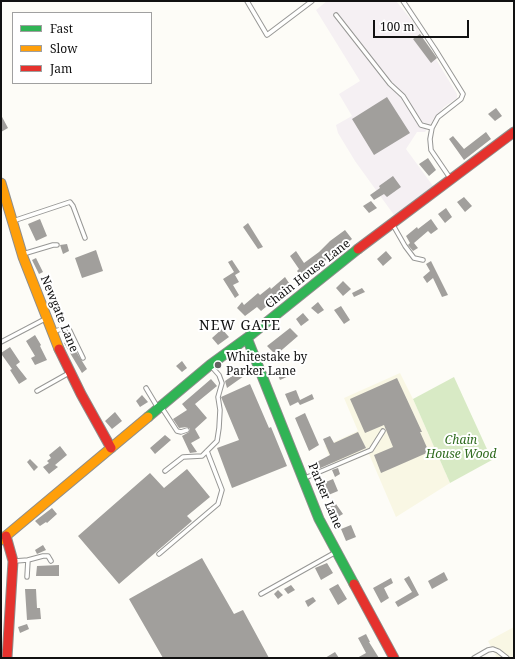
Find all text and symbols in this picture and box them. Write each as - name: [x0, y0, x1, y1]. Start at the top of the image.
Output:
- legend: [12, 12, 152, 84]
- scale bar: [375, 12, 471, 38]
- text: 100 m: [380, 18, 415, 35]
- text: Fast: [50, 20, 73, 37]
- text: Slow: [50, 40, 78, 57]
- text: Jam: [50, 60, 72, 77]
- street label: Chain House Lane: [263, 236, 353, 312]
- street label: Newgate Lane: [37, 274, 81, 354]
- district label: NEW GATE: [199, 318, 281, 334]
- place label: Whitestake by Parker Lane: [226, 351, 307, 379]
- marker: Whitestake by Parker Lane: [213, 360, 223, 370]
- park label: Chain House Wood: [426, 434, 496, 462]
- street label: Parker Lane: [305, 461, 345, 531]

